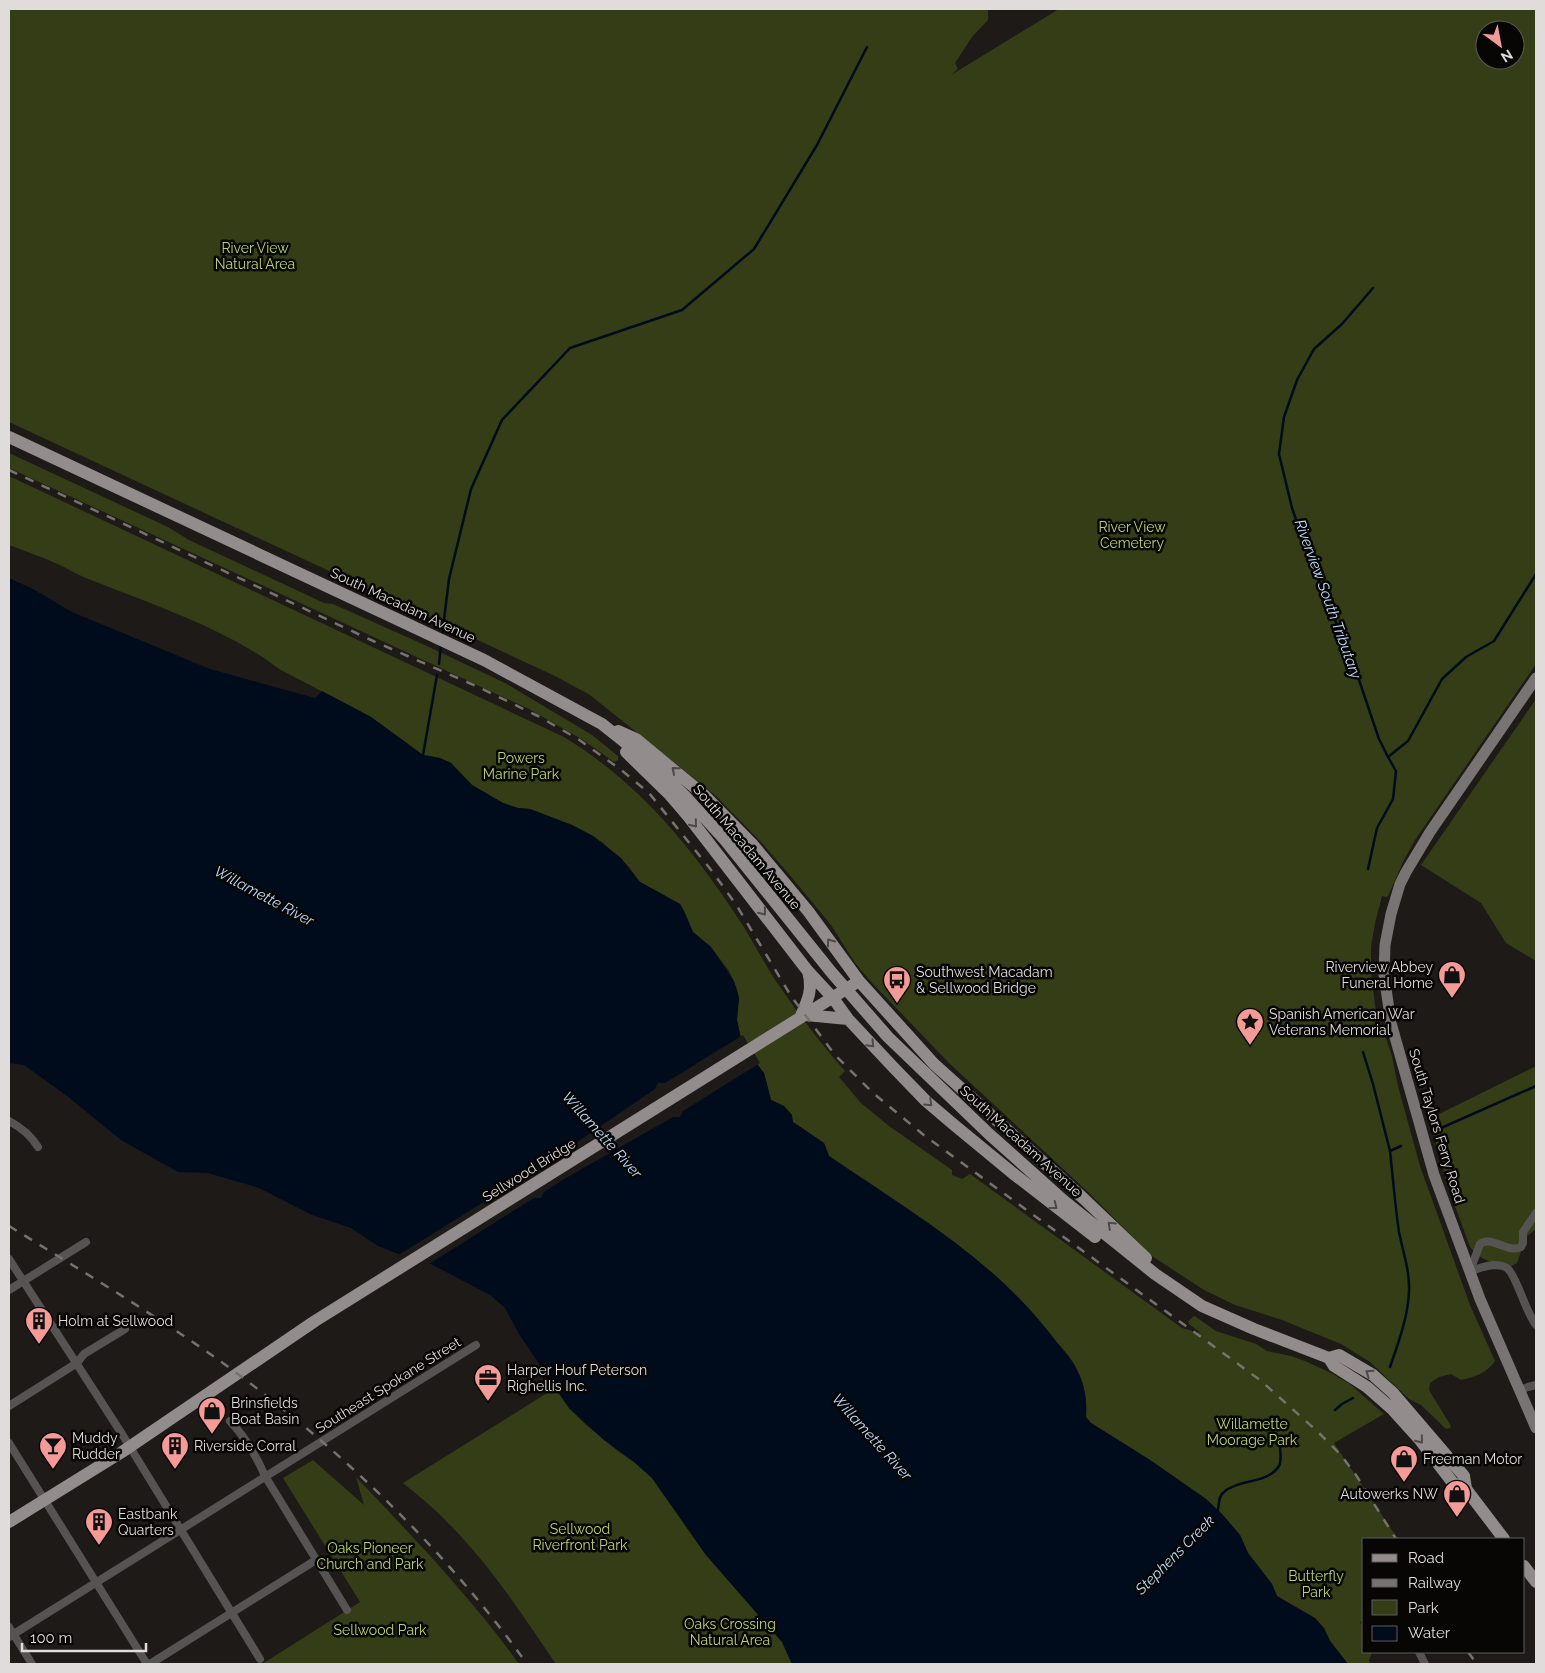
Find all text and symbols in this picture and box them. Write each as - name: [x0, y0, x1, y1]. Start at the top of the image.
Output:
- north arrow: [1475, 20, 1525, 70]
- text: N: [1498, 46, 1516, 66]
- park label: River View Natural Area: [215, 240, 295, 272]
- water label: Riverview South Tributary: [1291, 517, 1365, 682]
- park label: River View Cemetery: [1098, 519, 1166, 551]
- street label: South Macadam Avenue: [328, 564, 478, 646]
- park label: Powers Marine Park: [483, 750, 560, 782]
- one-way arrow: [671, 767, 680, 776]
- street label: South Macadam Avenue: [690, 781, 804, 913]
- one-way arrow: [688, 818, 697, 827]
- water label: Willamette River: [211, 862, 318, 930]
- one-way arrow: [758, 906, 766, 915]
- one-way arrow: [828, 939, 836, 948]
- place label: Riverview Abbey Funeral Home: [1326, 959, 1433, 991]
- shop icon: Riverview Abbey Funeral Home: [1437, 960, 1467, 999]
- place label: Southwest Macadam & Sellwood Bridge: [916, 964, 1053, 996]
- bus stop icon: Southwest Macadam & Sellwood Bridge: [882, 965, 912, 1004]
- place label: Spanish American War Veterans Memorial: [1269, 1006, 1415, 1038]
- place icon: Spanish American War Veterans Memorial: [1235, 1007, 1265, 1046]
- one-way arrow: [865, 1038, 874, 1047]
- street label: South Taylors Ferry Road: [1406, 1047, 1468, 1205]
- street label: South Macadam Avenue: [957, 1082, 1085, 1200]
- water label: Willamette River: [558, 1088, 646, 1183]
- one-way arrow: [923, 1097, 932, 1106]
- street label: Sellwood Bridge: [479, 1135, 579, 1205]
- one-way arrow: [1048, 1200, 1058, 1209]
- one-way arrow: [1108, 1222, 1117, 1231]
- building icon: Holm at Sellwood: [24, 1306, 54, 1345]
- place label: Holm at Sellwood: [58, 1313, 173, 1329]
- street label: Southeast Spokane Street: [312, 1334, 464, 1436]
- place label: Harper Houf Peterson Righellis Inc.: [507, 1362, 647, 1394]
- office icon: Harper Houf Peterson Righellis Inc.: [473, 1363, 503, 1402]
- one-way arrow: [1365, 1370, 1374, 1380]
- water label: Willamette River: [828, 1390, 916, 1485]
- place label: Brinsfields Boat Basin: [231, 1395, 299, 1427]
- shop icon: Brinsfields Boat Basin: [197, 1396, 227, 1435]
- park label: Willamette Moorage Park: [1207, 1416, 1298, 1448]
- place label: Muddy Rudder: [72, 1430, 120, 1462]
- bar icon: Muddy Rudder: [38, 1431, 68, 1470]
- building icon: Riverside Corral: [160, 1431, 190, 1470]
- one-way arrow: [1414, 1434, 1422, 1443]
- place label: Riverside Corral: [194, 1438, 296, 1454]
- shop icon: Freeman Motor: [1389, 1444, 1419, 1483]
- place label: Freeman Motor: [1423, 1451, 1522, 1467]
- shop icon: Autowerks NW: [1442, 1479, 1472, 1518]
- place label: Autowerks NW: [1340, 1486, 1438, 1502]
- place label: Eastbank Quarters: [118, 1506, 178, 1538]
- building icon: Eastbank Quarters: [84, 1507, 114, 1546]
- water label: Stephens Creek: [1131, 1512, 1218, 1599]
- park label: Sellwood Riverfront Park: [532, 1521, 628, 1553]
- legend: [1362, 1538, 1525, 1653]
- park label: Oaks Pioneer Church and Park: [317, 1540, 424, 1572]
- text: Road: [1408, 1549, 1444, 1567]
- park label: Butterfly Park: [1288, 1568, 1344, 1600]
- text: Railway: [1408, 1574, 1461, 1592]
- text: Park: [1408, 1599, 1439, 1617]
- park label: Oaks Crossing Natural Area: [684, 1616, 776, 1648]
- scale bar: [22, 1620, 146, 1652]
- park label: Sellwood Park: [334, 1622, 427, 1638]
- text: Water: [1408, 1624, 1451, 1642]
- text: 100 m: [30, 1629, 72, 1647]

